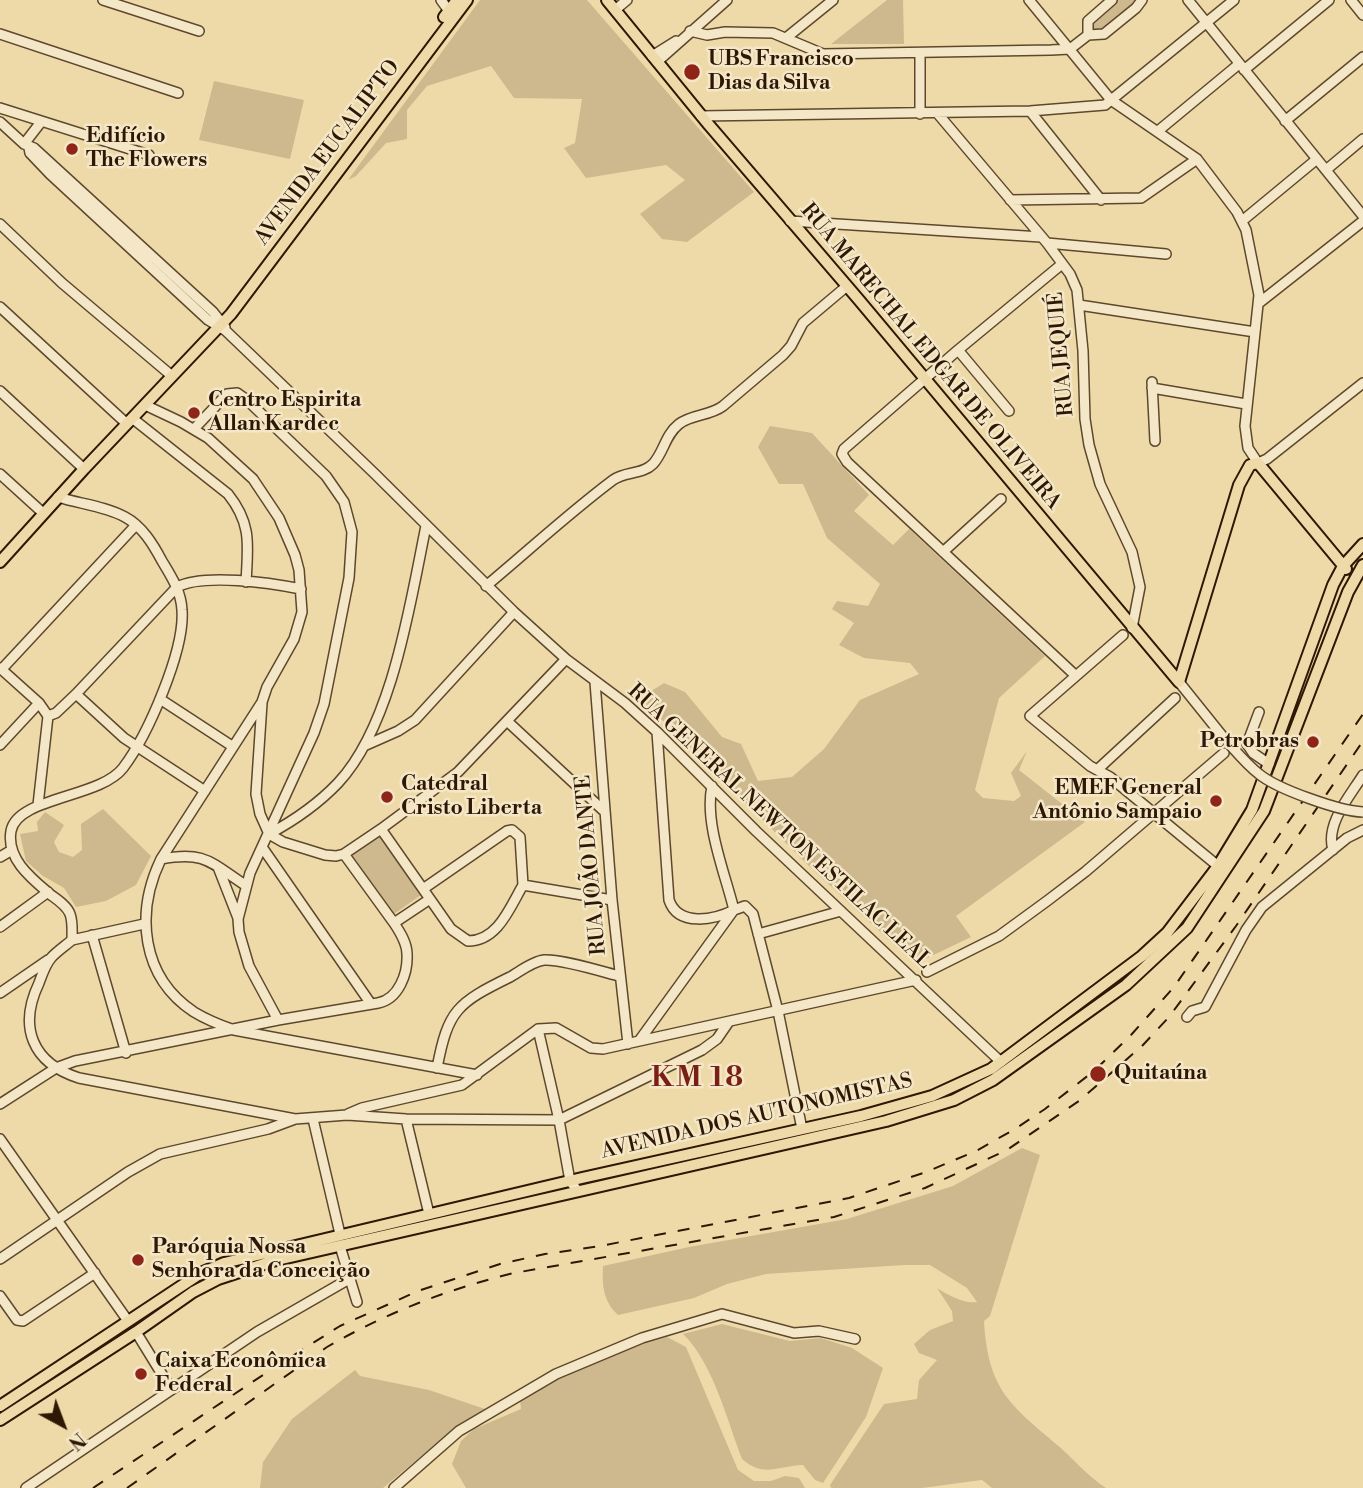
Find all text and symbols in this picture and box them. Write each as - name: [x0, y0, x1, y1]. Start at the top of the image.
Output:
- place label: UBS Francisco Dias da Silva: [708, 47, 854, 97]
- street label: AVENIDA EUCALIPTO: [250, 55, 406, 251]
- marker: UBS Francisco Dias da Silva: [682, 62, 702, 82]
- place label: Edifício The Flowers: [86, 124, 207, 174]
- marker: Edifício The Flowers: [64, 141, 80, 157]
- street label: RUA MARECHAL EDGAR DE OLIVEIRA: [795, 199, 1065, 515]
- street label: RUA JEQUIÉ: [1044, 291, 1080, 417]
- place label: Centro Espirita Allan Kardec: [208, 388, 361, 438]
- marker: Centro Espirita Allan Kardec: [186, 405, 202, 421]
- street label: RUA GENERAL NEWTON ESTILAC LEAL: [622, 679, 936, 975]
- place label: Petrobras: [1200, 729, 1299, 755]
- marker: Petrobras: [1305, 734, 1321, 750]
- place label: Catedral Cristo Liberta: [401, 772, 542, 822]
- street label: RUA JOÃO DANTE: [572, 774, 612, 956]
- place label: EMEF General Antônio Sampaio: [1033, 776, 1202, 826]
- marker: Catedral Cristo Liberta: [379, 789, 395, 805]
- marker: EMEF General Antônio Sampaio: [1208, 793, 1224, 809]
- place label: Quitaúna: [1114, 1061, 1207, 1087]
- district label: KM 18: [652, 1062, 744, 1096]
- marker: Quitaúna: [1088, 1064, 1108, 1084]
- street label: AVENIDA DOS AUTONOMISTAS: [599, 1069, 915, 1165]
- place label: Paróquia Nossa Senhora da Conceição: [152, 1235, 370, 1285]
- marker: Paróquia Nossa Senhora da Conceição: [130, 1252, 146, 1268]
- place label: Caixa Econômica Federal: [155, 1349, 326, 1399]
- marker: Caixa Econômica Federal: [133, 1366, 149, 1382]
- north arrow: [28, 1390, 98, 1460]
- text: N: [63, 1427, 90, 1455]

